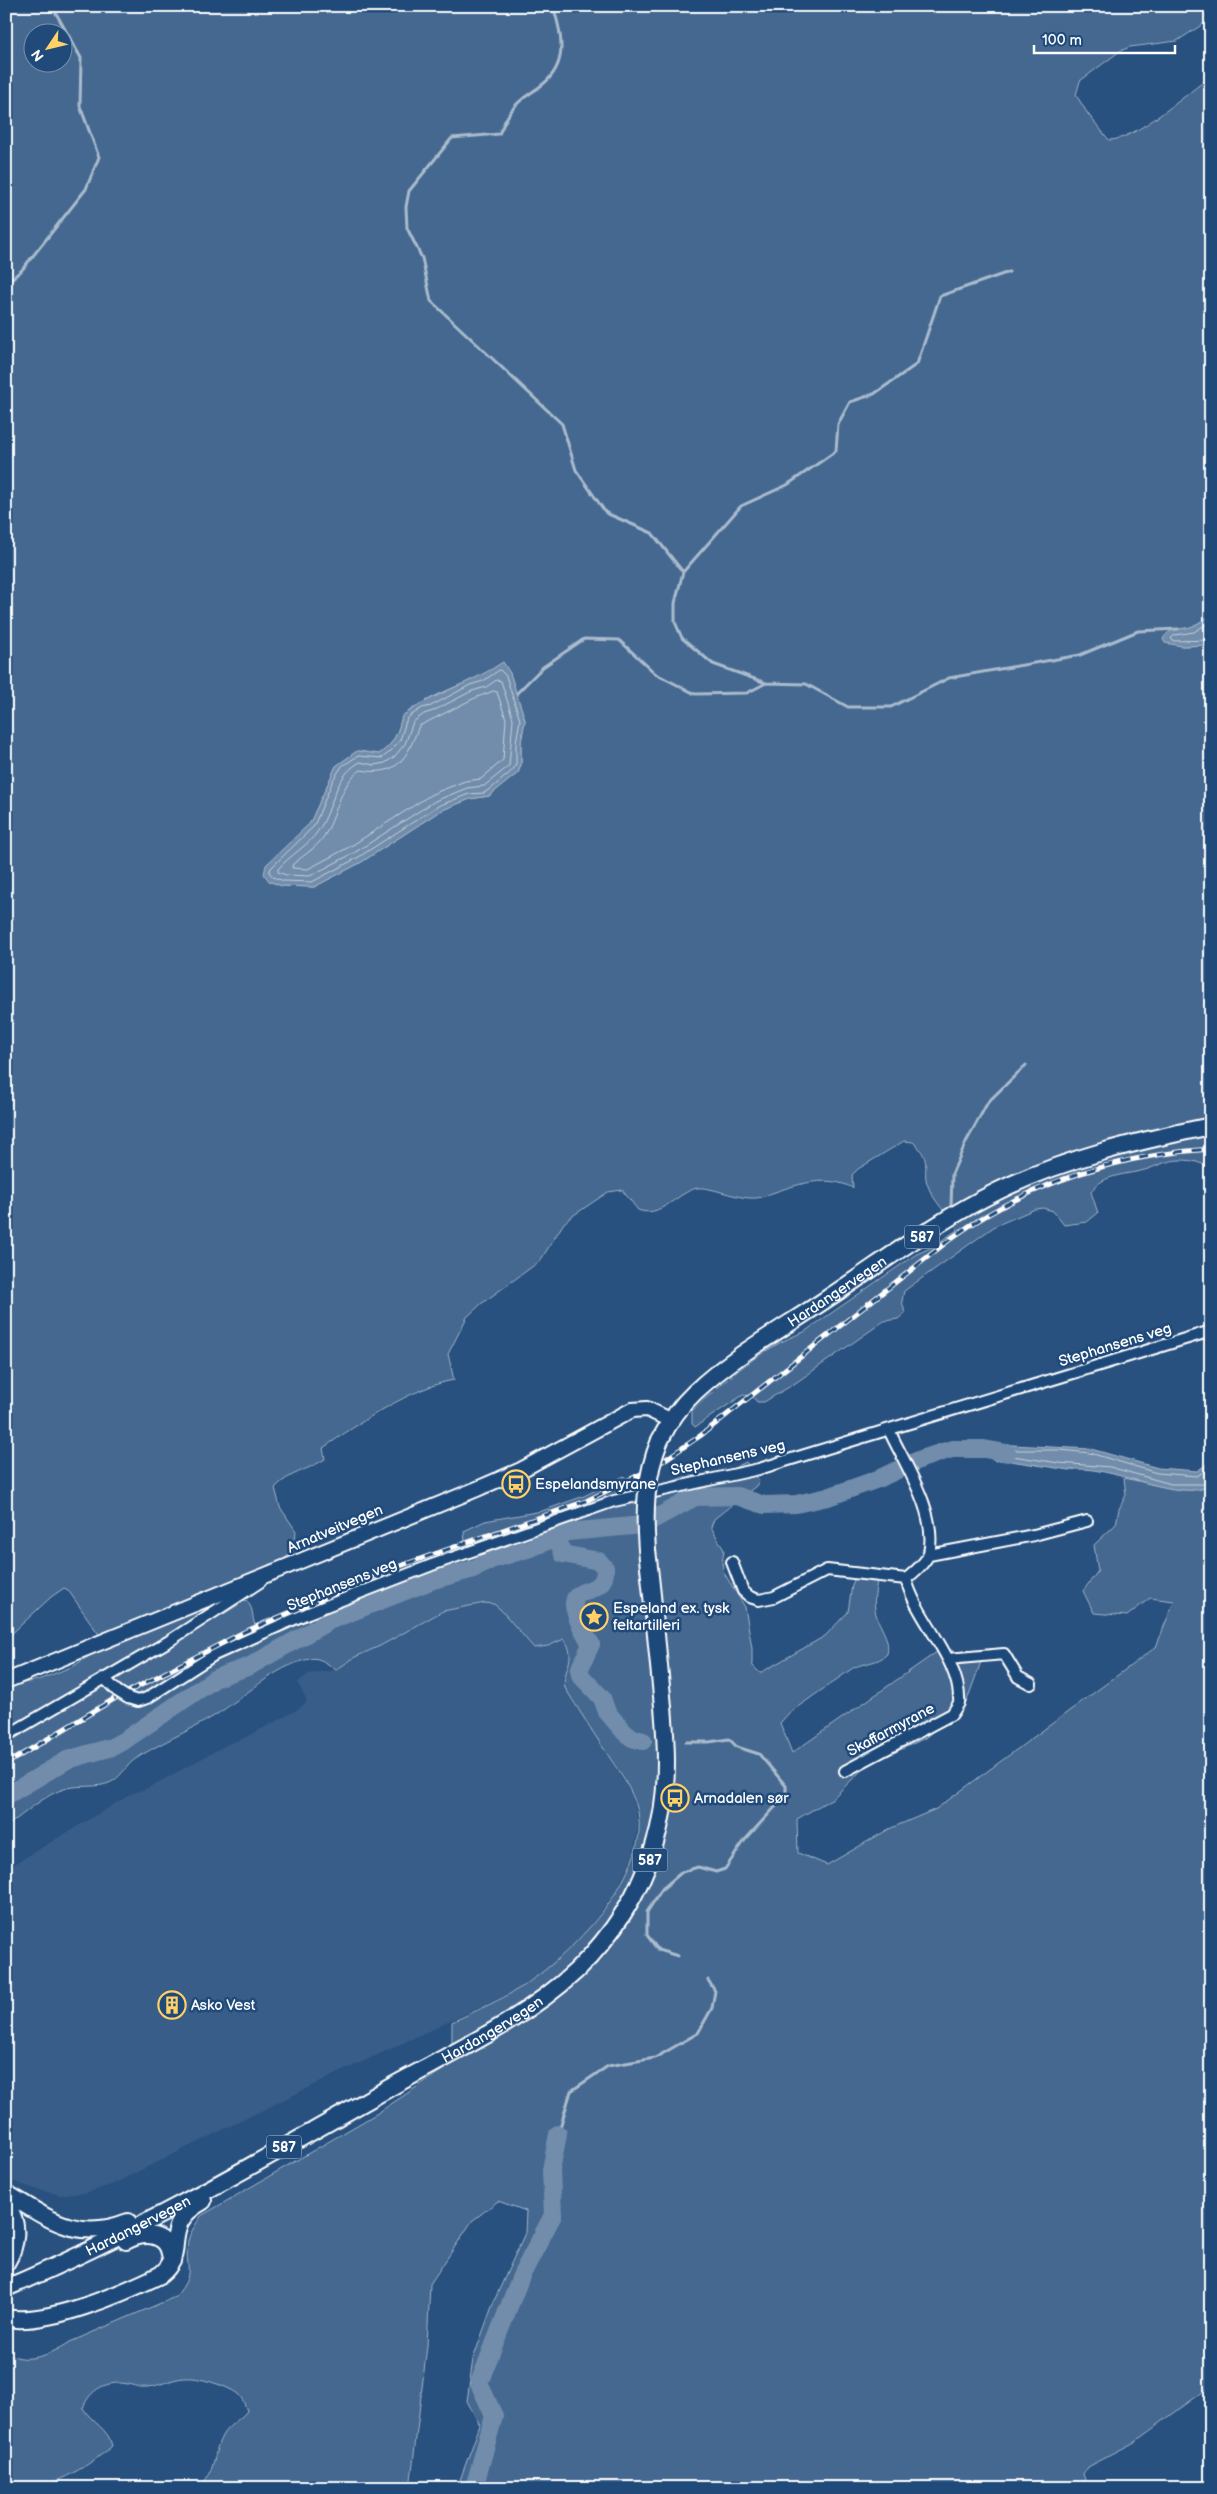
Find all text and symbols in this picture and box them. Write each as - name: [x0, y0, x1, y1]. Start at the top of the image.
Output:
- north arrow: [22, 22, 72, 72]
- scale bar: [1034, 22, 1176, 54]
- text: 100 m: [1042, 31, 1082, 50]
- text: N: [28, 46, 48, 64]
- road number: 587: [904, 1226, 940, 1248]
- street label: Hardangervegen: [784, 1252, 890, 1331]
- street label: Stephansens veg: [1056, 1319, 1174, 1371]
- street label: Stephansens veg: [669, 1436, 787, 1480]
- bus stop icon: Espelandsmyrane: [501, 1469, 531, 1499]
- place label: Espelandsmyrane: [535, 1475, 656, 1494]
- street label: Arnatveitvegen: [284, 1500, 386, 1558]
- street label: Stephansens veg: [284, 1554, 400, 1616]
- place label: Espeland ex. tysk feltartilleri: [613, 1599, 730, 1635]
- place icon: Espeland ex. tysk feltartilleri: [579, 1602, 609, 1632]
- street label: Skaffarmyrane: [844, 1699, 938, 1761]
- bus stop icon: Arnadalen sør: [660, 1783, 690, 1813]
- place label: Arnadalen sør: [694, 1789, 789, 1808]
- road number: 587: [632, 1848, 668, 1872]
- building icon: Asko Vest: [157, 1990, 187, 2020]
- street label: Hardangervegen: [438, 1992, 547, 2067]
- place label: Asko Vest: [191, 1996, 256, 2015]
- road number: 587: [266, 2136, 302, 2158]
- street label: Hardangervegen: [82, 2191, 194, 2260]

